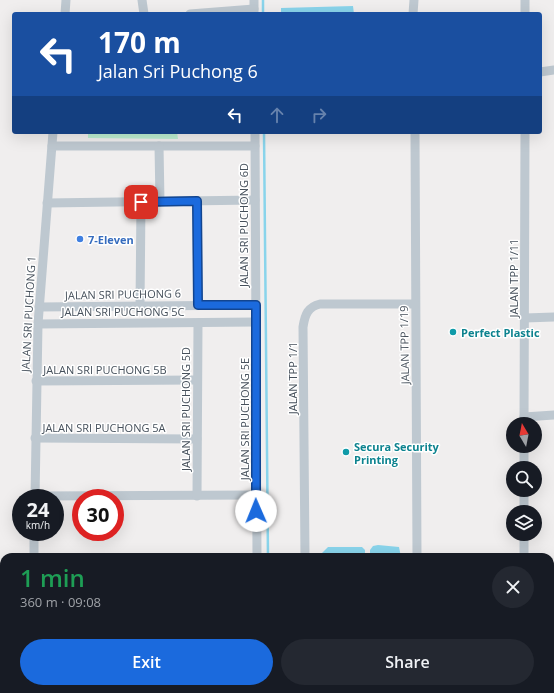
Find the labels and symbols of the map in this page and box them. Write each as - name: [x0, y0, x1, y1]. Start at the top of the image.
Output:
- street label: JALAN SRI PUCHONG 6D: [236, 163, 251, 288]
- pin: [124, 185, 158, 219]
- place label: 7-Eleven: [88, 232, 134, 247]
- marker: 7-Eleven: [75, 234, 85, 244]
- street label: JALAN TPP 1/11: [506, 239, 521, 318]
- street label: JALAN SRI PUCHONG 1: [17, 256, 39, 373]
- street label: JALAN SRI PUCHONG 6: [64, 285, 181, 303]
- street label: JALAN SRI PUCHONG 5C: [60, 304, 185, 319]
- street label: JALAN TPP 1/19: [396, 305, 412, 386]
- place label: Perfect Plastic: [461, 325, 540, 340]
- marker: Perfect Plastic: [448, 327, 458, 337]
- street label: JALAN TPP 1/1: [285, 342, 300, 415]
- street label: JALAN SRI PUCHONG 5D: [178, 347, 193, 472]
- street label: JALAN SRI PUCHONG 5E: [237, 358, 252, 481]
- street label: JALAN SRI PUCHONG 5B: [42, 362, 167, 377]
- north arrow: [506, 417, 542, 453]
- street label: JALAN SRI PUCHONG 5A: [41, 420, 166, 435]
- place label: Secura Security Printing: [354, 439, 440, 467]
- marker: Secura Security Printing: [341, 447, 351, 457]
- speed limit sign: 30: [72, 489, 124, 541]
- position arrow: [235, 490, 277, 532]

